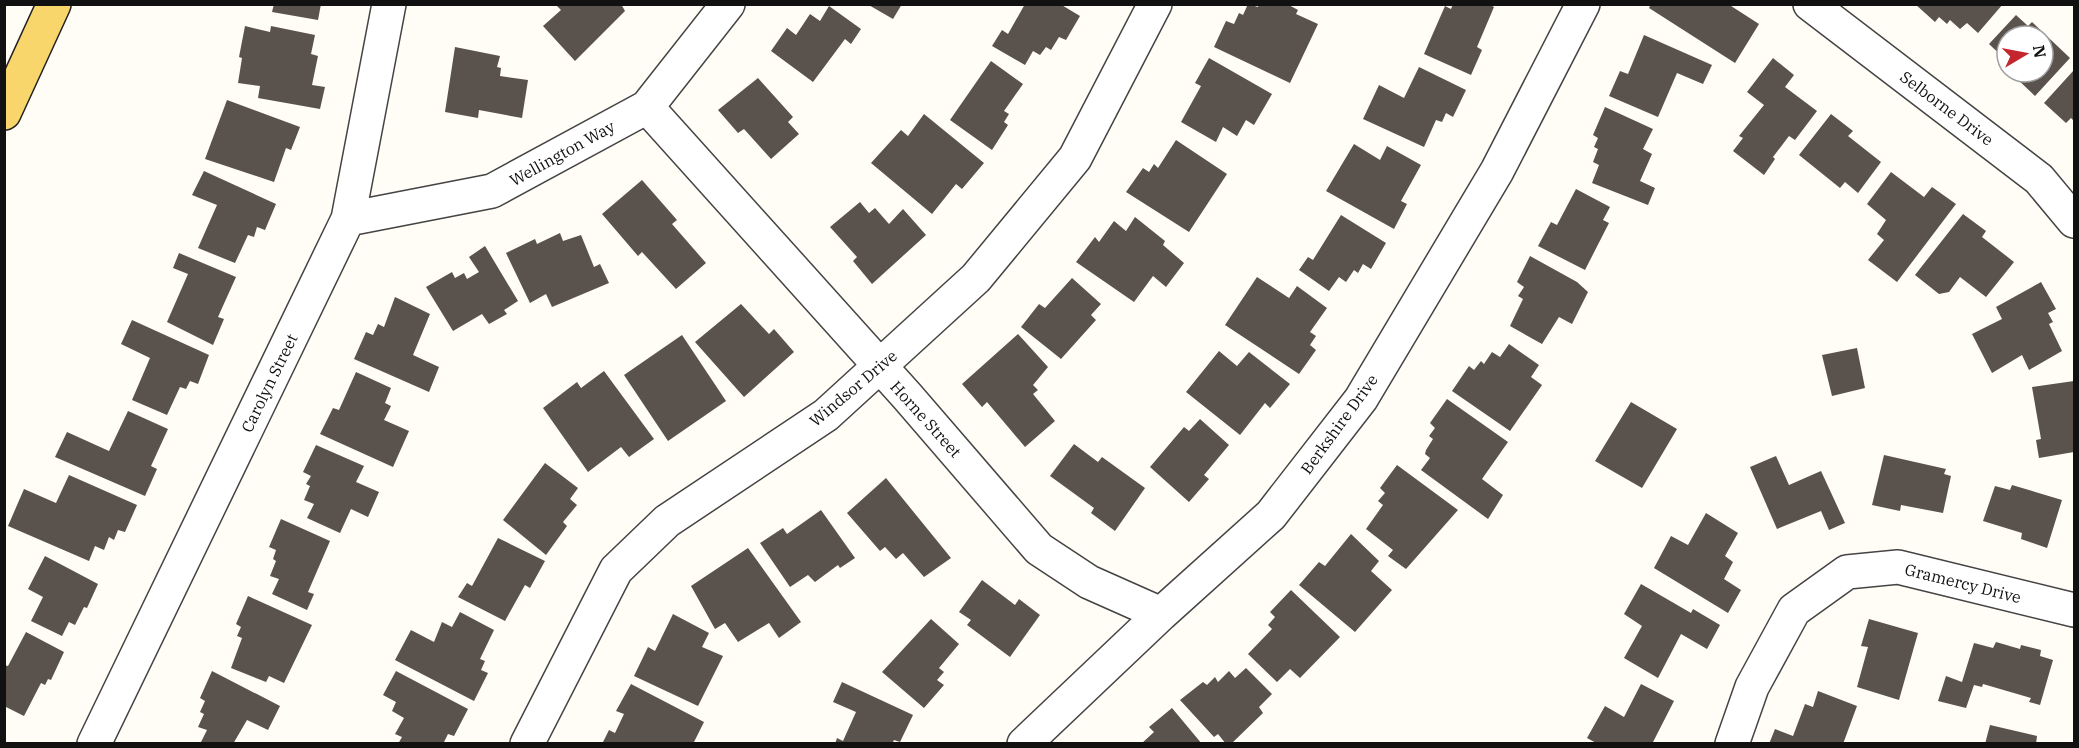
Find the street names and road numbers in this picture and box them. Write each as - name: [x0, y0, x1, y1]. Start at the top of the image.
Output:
- street label: Selborne Drive: [1896, 66, 1998, 150]
- street label: Wellington Way: [506, 116, 618, 190]
- street label: Carolyn Street: [236, 330, 302, 436]
- street label: Windsor Drive: [805, 346, 901, 430]
- street label: Berkshire Drive: [1296, 370, 1382, 478]
- street label: Horne Street: [886, 377, 966, 462]
- street label: Gramercy Drive: [1903, 559, 2023, 607]

